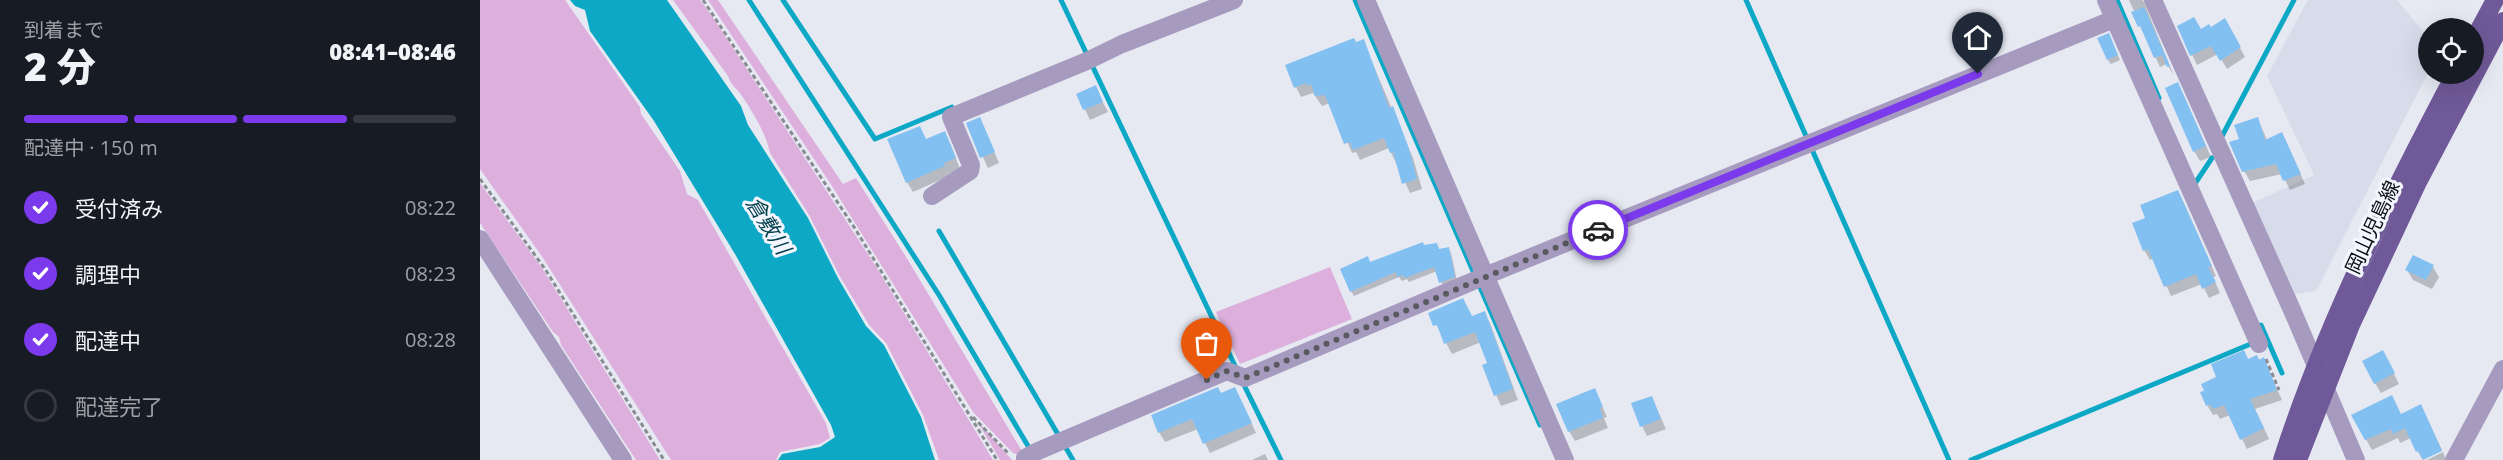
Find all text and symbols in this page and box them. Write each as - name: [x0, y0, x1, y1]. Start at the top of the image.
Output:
- pin: [1952, 12, 2003, 74]
- text: 到着まで: [24, 16, 104, 43]
- map controls: [2418, 18, 2484, 84]
- button: locate: [2418, 18, 2484, 84]
- icon: home: [1961, 21, 1994, 54]
- text: 08:41–08:46: [329, 36, 456, 66]
- text: 2 分: [24, 39, 96, 92]
- text: 配達中 · 150 m: [24, 134, 158, 161]
- street label: 岡山児島線: [2339, 176, 2405, 278]
- icon: check: [24, 191, 57, 224]
- water label: 倉敷川: [740, 191, 799, 261]
- text: 受付済み: [75, 193, 163, 223]
- text: 08:22: [405, 194, 456, 221]
- courier: [1568, 200, 1628, 260]
- icon: car: [1582, 214, 1615, 247]
- icon: check: [24, 257, 57, 290]
- text: 調理中: [75, 259, 141, 289]
- text: 08:23: [405, 260, 456, 287]
- pin: [1181, 318, 1232, 380]
- icon: check: [24, 323, 57, 356]
- text: 配達中: [75, 325, 141, 355]
- text: 08:28: [405, 326, 456, 353]
- icon: bag: [1190, 327, 1223, 360]
- text: 配達完了: [75, 391, 163, 421]

